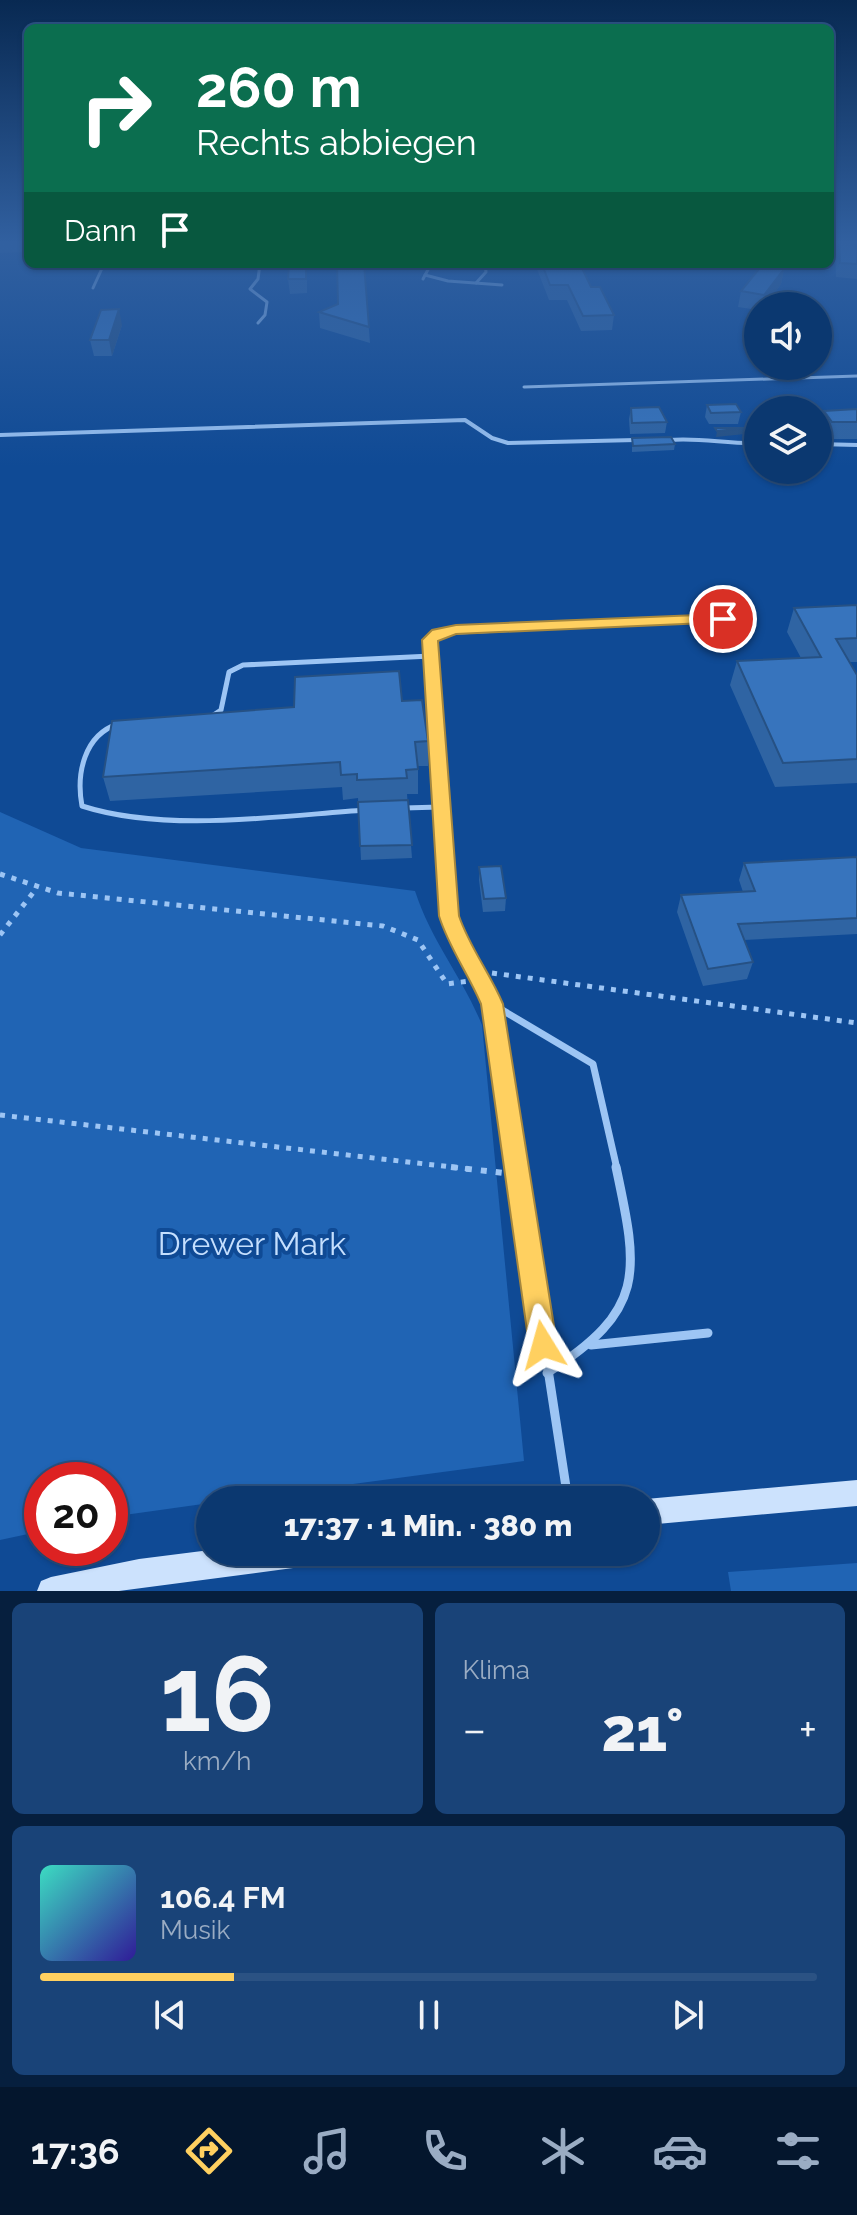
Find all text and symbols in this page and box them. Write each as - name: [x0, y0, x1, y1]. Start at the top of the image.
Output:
- text: 260 m: [196, 54, 362, 120]
- icon: right: [64, 56, 168, 160]
- text: Rechts abbiegen: [196, 121, 477, 163]
- icon: arrive: [153, 208, 197, 252]
- text: Dann: [64, 213, 137, 248]
- map controls: [744, 292, 832, 484]
- button: sound: [744, 292, 832, 380]
- button: layers: [744, 396, 832, 484]
- pin: [689, 585, 757, 653]
- icon: arrive: [701, 597, 745, 641]
- park label: Drewer Mark: [158, 1225, 346, 1262]
- position arrow: [501, 1303, 585, 1387]
- speed limit sign: 20: [24, 1462, 128, 1566]
- text: 17:37 · 1 Min. · 380 m: [284, 1508, 572, 1543]
- text: 16: [160, 1633, 275, 1755]
- text: Klima: [463, 1655, 530, 1685]
- text: 21°: [601, 1695, 683, 1765]
- text: −: [463, 1704, 486, 1755]
- text: +: [799, 1704, 817, 1755]
- text: km/h: [183, 1746, 252, 1776]
- text: 106.4 FM: [160, 1880, 286, 1915]
- text: Musik: [160, 1915, 230, 1945]
- icon: previous: [148, 1993, 192, 2037]
- icon: pause: [407, 1993, 451, 2037]
- icon: next: [666, 1993, 710, 2037]
- icon: directions: [181, 2123, 237, 2179]
- icon: music: [299, 2123, 355, 2179]
- icon: phone: [417, 2123, 473, 2179]
- icon: climate: [535, 2123, 591, 2179]
- icon: car: [652, 2123, 708, 2179]
- icon: filters: [770, 2123, 826, 2179]
- text: 17:36: [31, 2130, 120, 2172]

